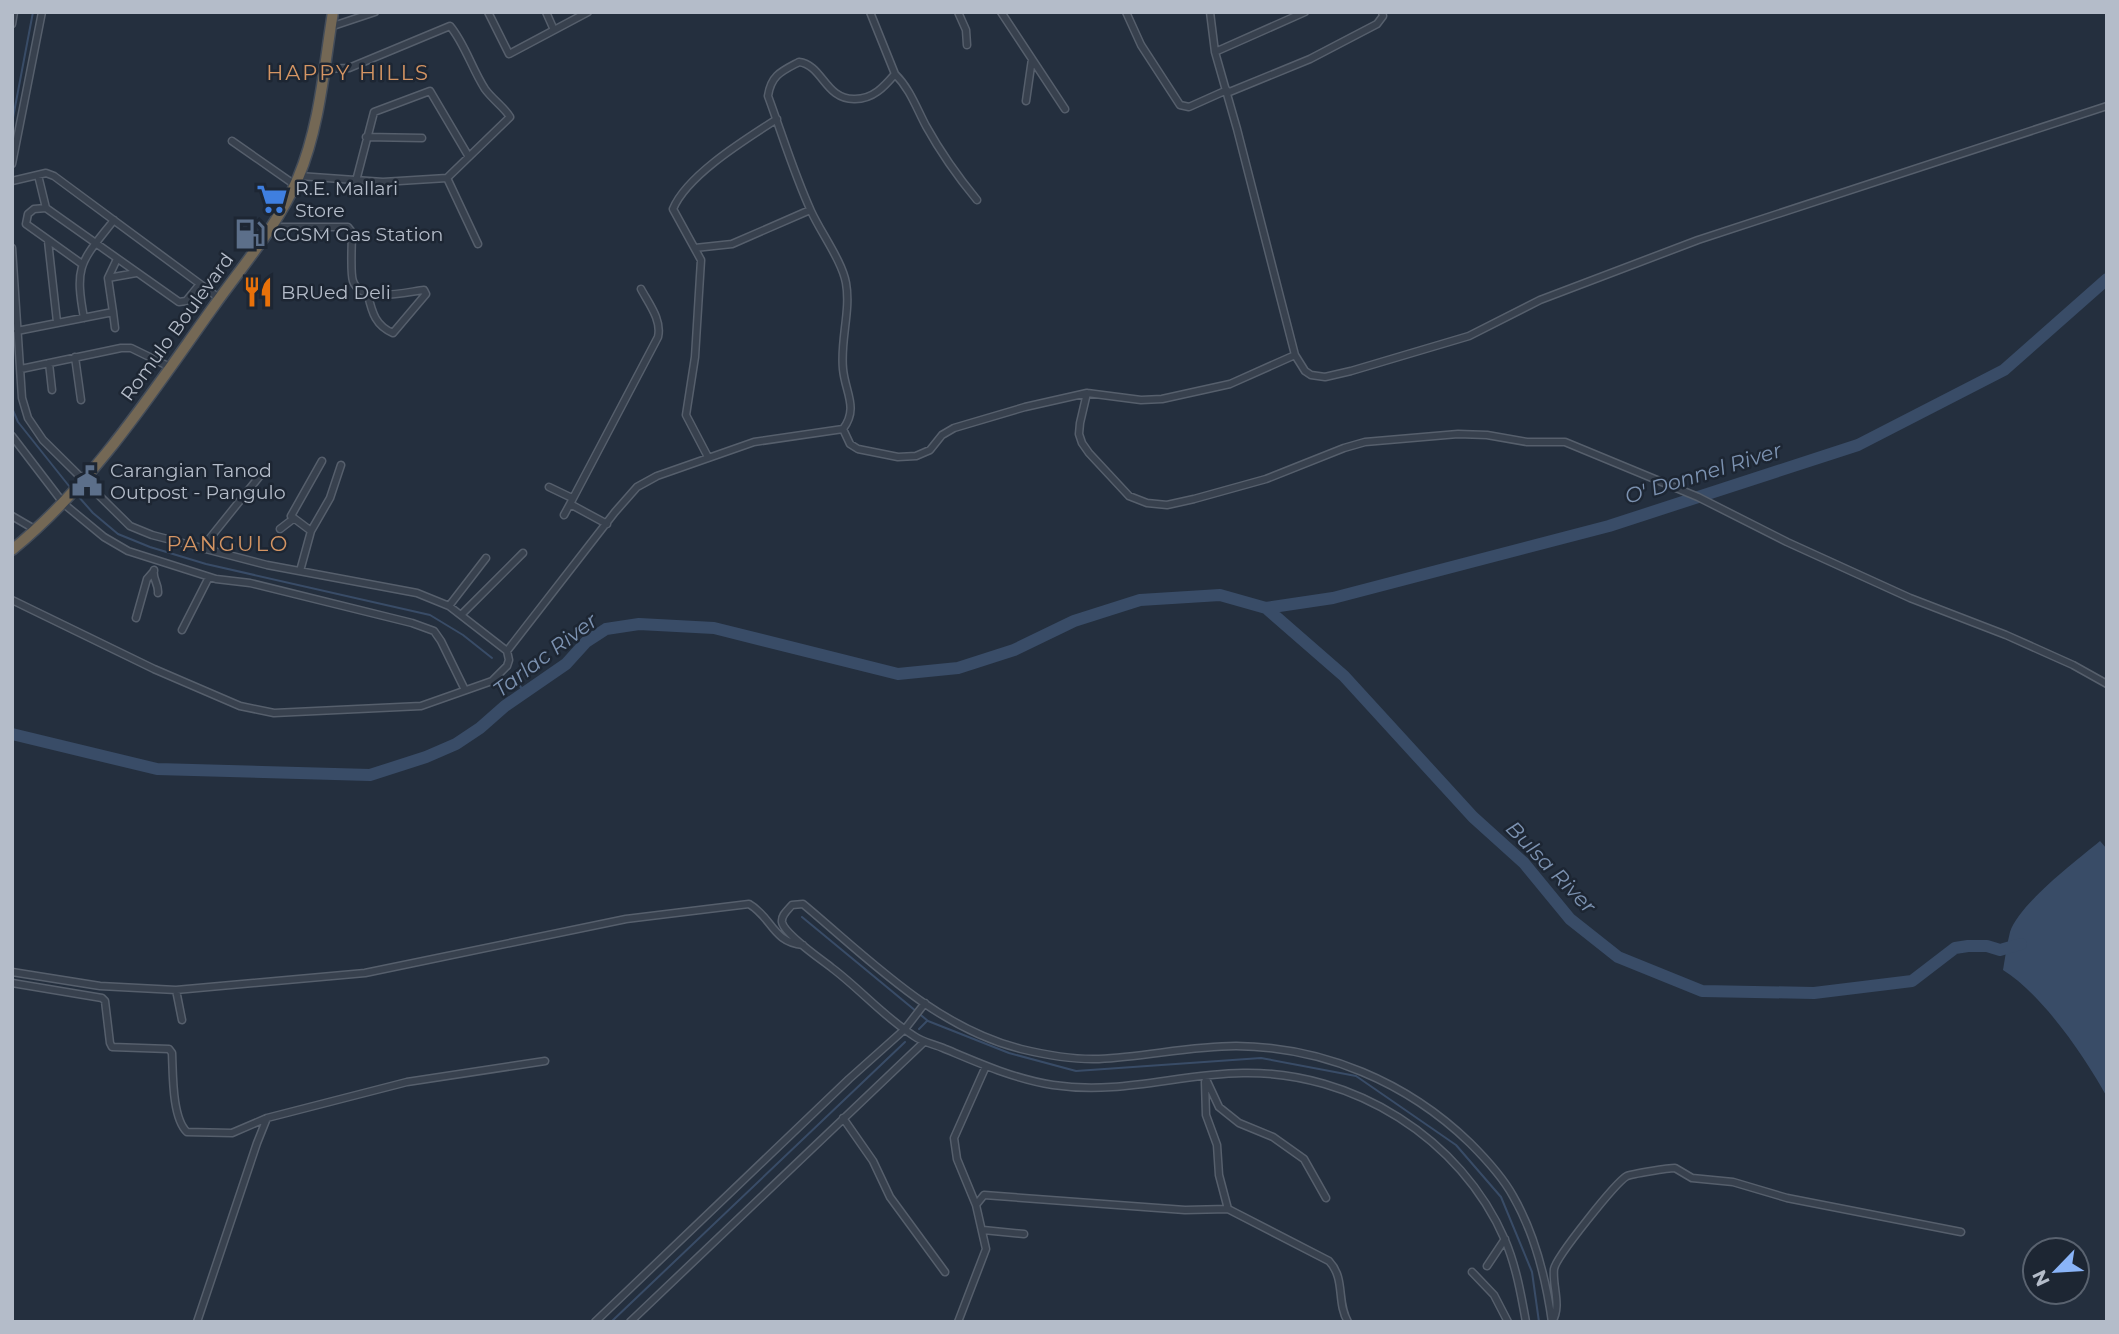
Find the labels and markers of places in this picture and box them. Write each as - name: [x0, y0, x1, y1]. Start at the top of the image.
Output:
- place label: R.E. Mallari Store: [295, 177, 398, 222]
- supermarket icon: R.E. Mallari Store: [255, 182, 289, 216]
- fuel station icon: CGSM Gas Station: [233, 217, 267, 251]
- place label: CGSM Gas Station: [273, 223, 443, 246]
- restaurant icon: BRUed Deli: [241, 275, 275, 309]
- place label: BRUed Deli: [281, 281, 391, 304]
- place label: Carangian Tanod Outpost - Pangulo: [110, 459, 286, 504]
- public building icon: Carangian Tanod Outpost - Pangulo: [70, 464, 104, 498]

